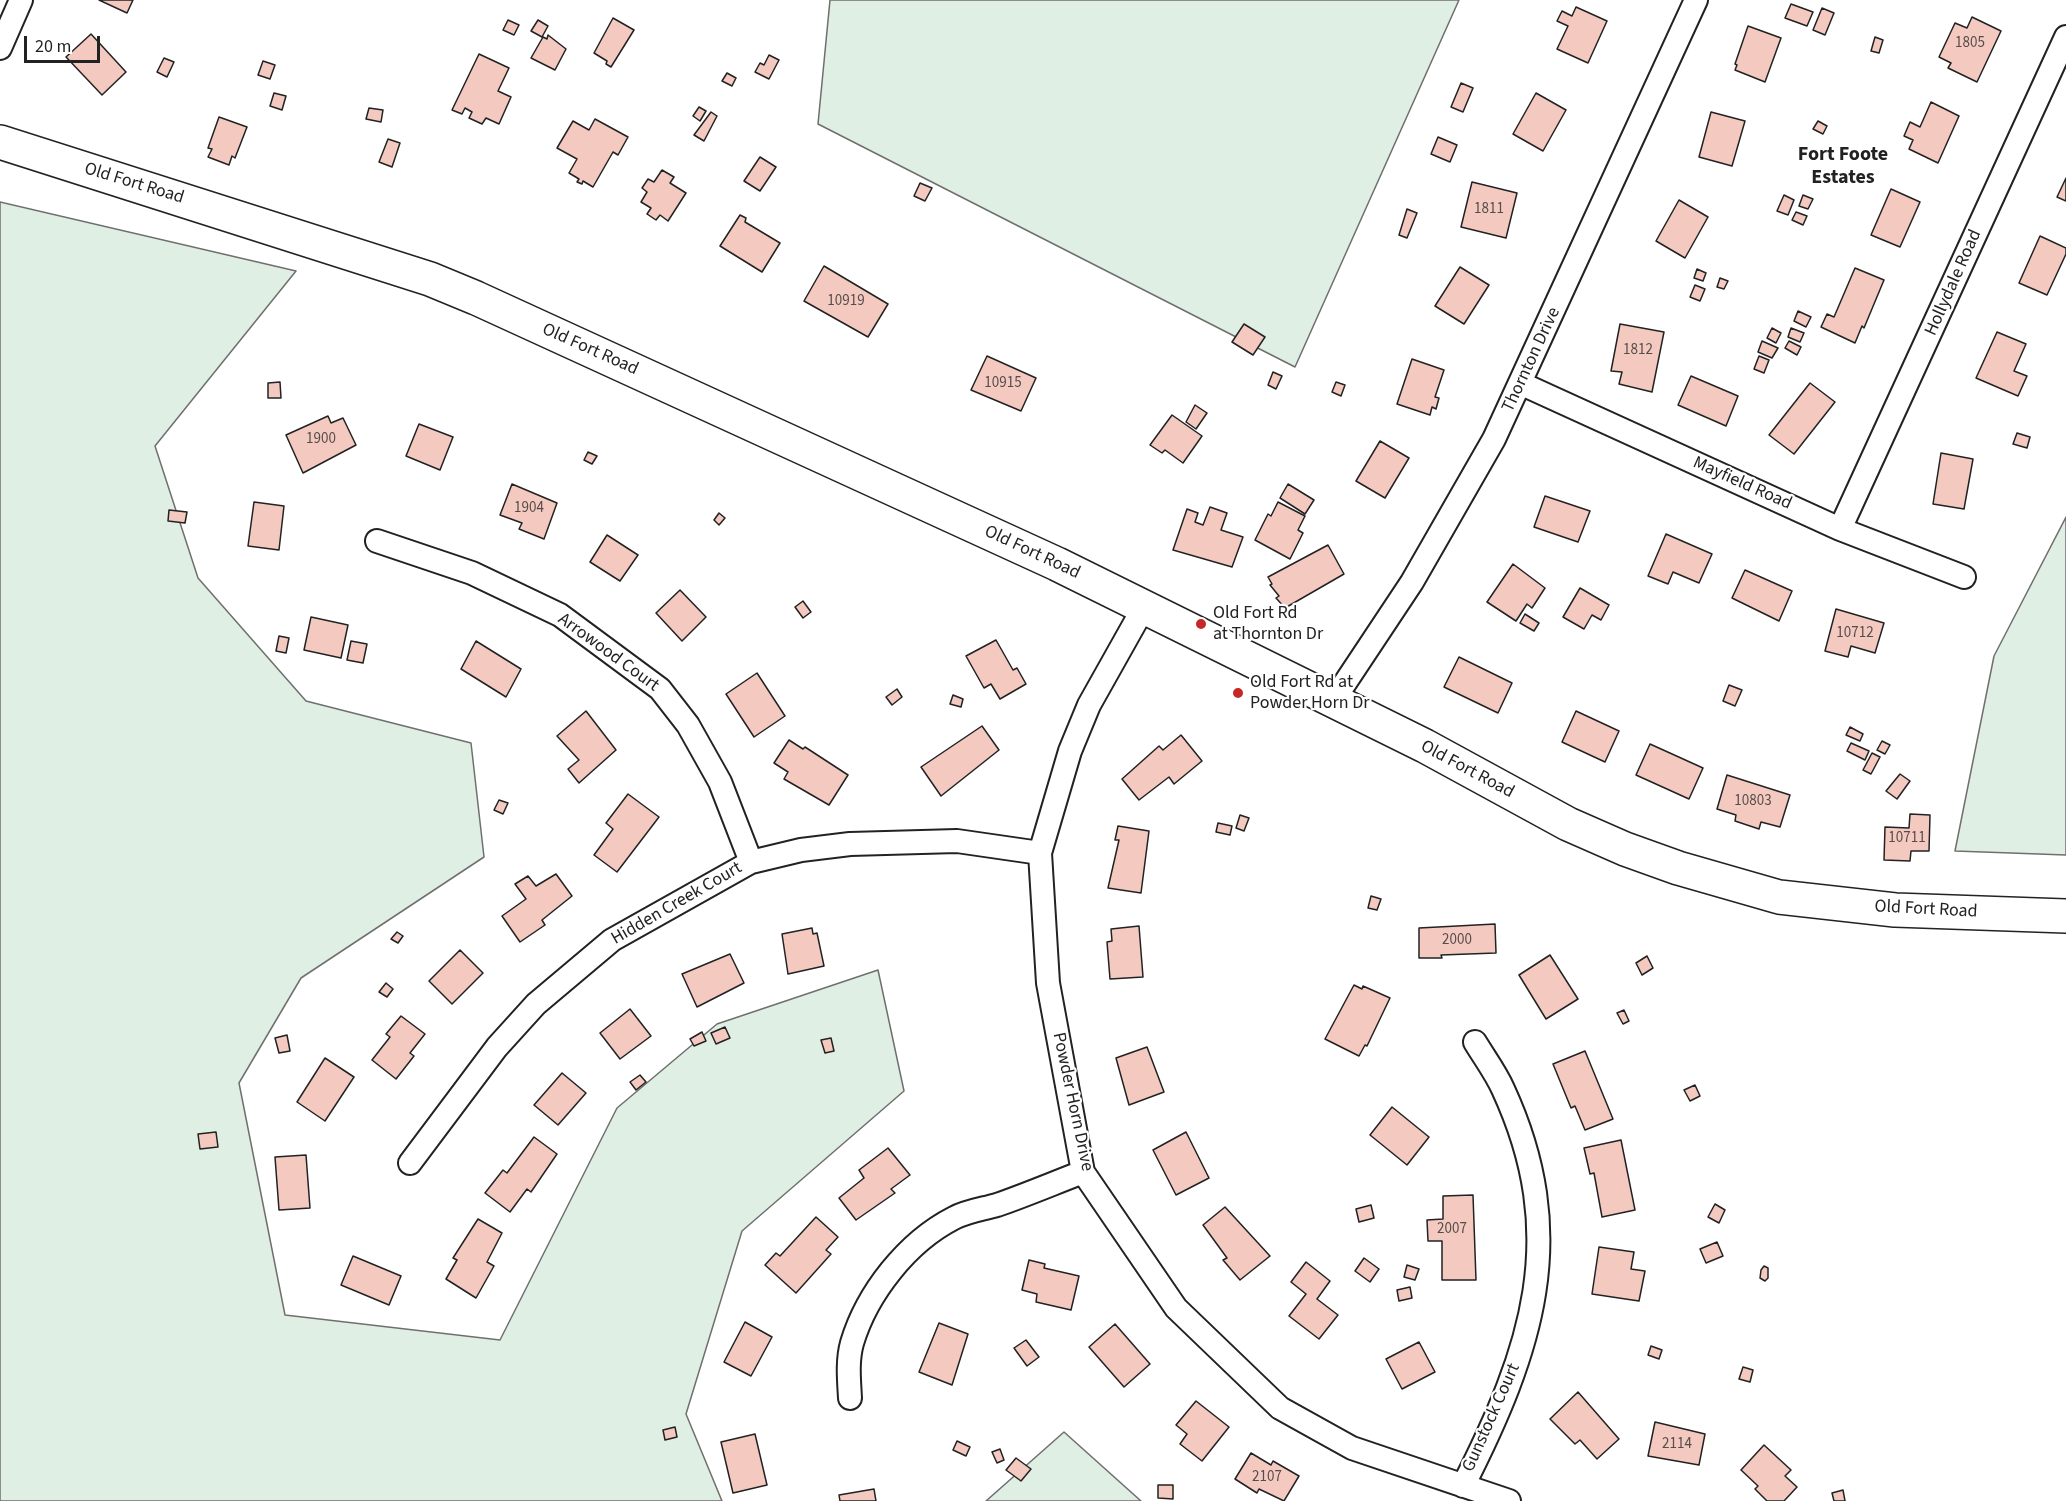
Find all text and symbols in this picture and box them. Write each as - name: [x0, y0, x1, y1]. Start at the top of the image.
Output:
- scale bar: [27, 24, 104, 62]
- text: 20 m: [35, 34, 71, 59]
- house number: 1805: [1955, 35, 1985, 53]
- district label: Fort Foote Estates: [1798, 144, 1888, 191]
- street label: Old Fort Road: [82, 159, 186, 209]
- house number: 1811: [1474, 201, 1504, 219]
- street label: Hollydale Road: [1921, 227, 1987, 339]
- house number: 10919: [827, 293, 865, 311]
- street label: Thornton Drive: [1498, 304, 1566, 416]
- street label: Old Fort Road: [539, 319, 641, 381]
- house number: 1812: [1623, 342, 1653, 360]
- house number: 10915: [984, 375, 1022, 393]
- house number: 1900: [306, 431, 336, 449]
- street label: Mayfield Road: [1689, 453, 1795, 515]
- house number: 1904: [514, 500, 544, 518]
- street label: Old Fort Road: [981, 521, 1083, 585]
- place label: Old Fort Rd at Thornton Dr: [1213, 603, 1323, 646]
- street label: Arrowood Court: [553, 609, 663, 697]
- marker: Old Fort Rd at Thornton Dr: [1194, 617, 1208, 631]
- house number: 10712: [1836, 625, 1874, 643]
- place label: Old Fort Rd at Powder Horn Dr: [1250, 672, 1370, 714]
- marker: Old Fort Rd at Powder Horn Dr: [1231, 686, 1245, 700]
- street label: Old Fort Road: [1416, 736, 1518, 804]
- house number: 10803: [1734, 793, 1772, 811]
- house number: 10711: [1888, 830, 1926, 848]
- street label: Hidden Creek Court: [608, 858, 746, 950]
- street label: Old Fort Road: [1874, 897, 1978, 923]
- house number: 2000: [1442, 932, 1472, 950]
- street label: Powder Horn Drive: [1047, 1031, 1097, 1173]
- house number: 2007: [1437, 1221, 1467, 1239]
- street label: Gunstock Court: [1458, 1360, 1526, 1476]
- house number: 2114: [1662, 1436, 1692, 1454]
- house number: 2107: [1252, 1469, 1282, 1487]

